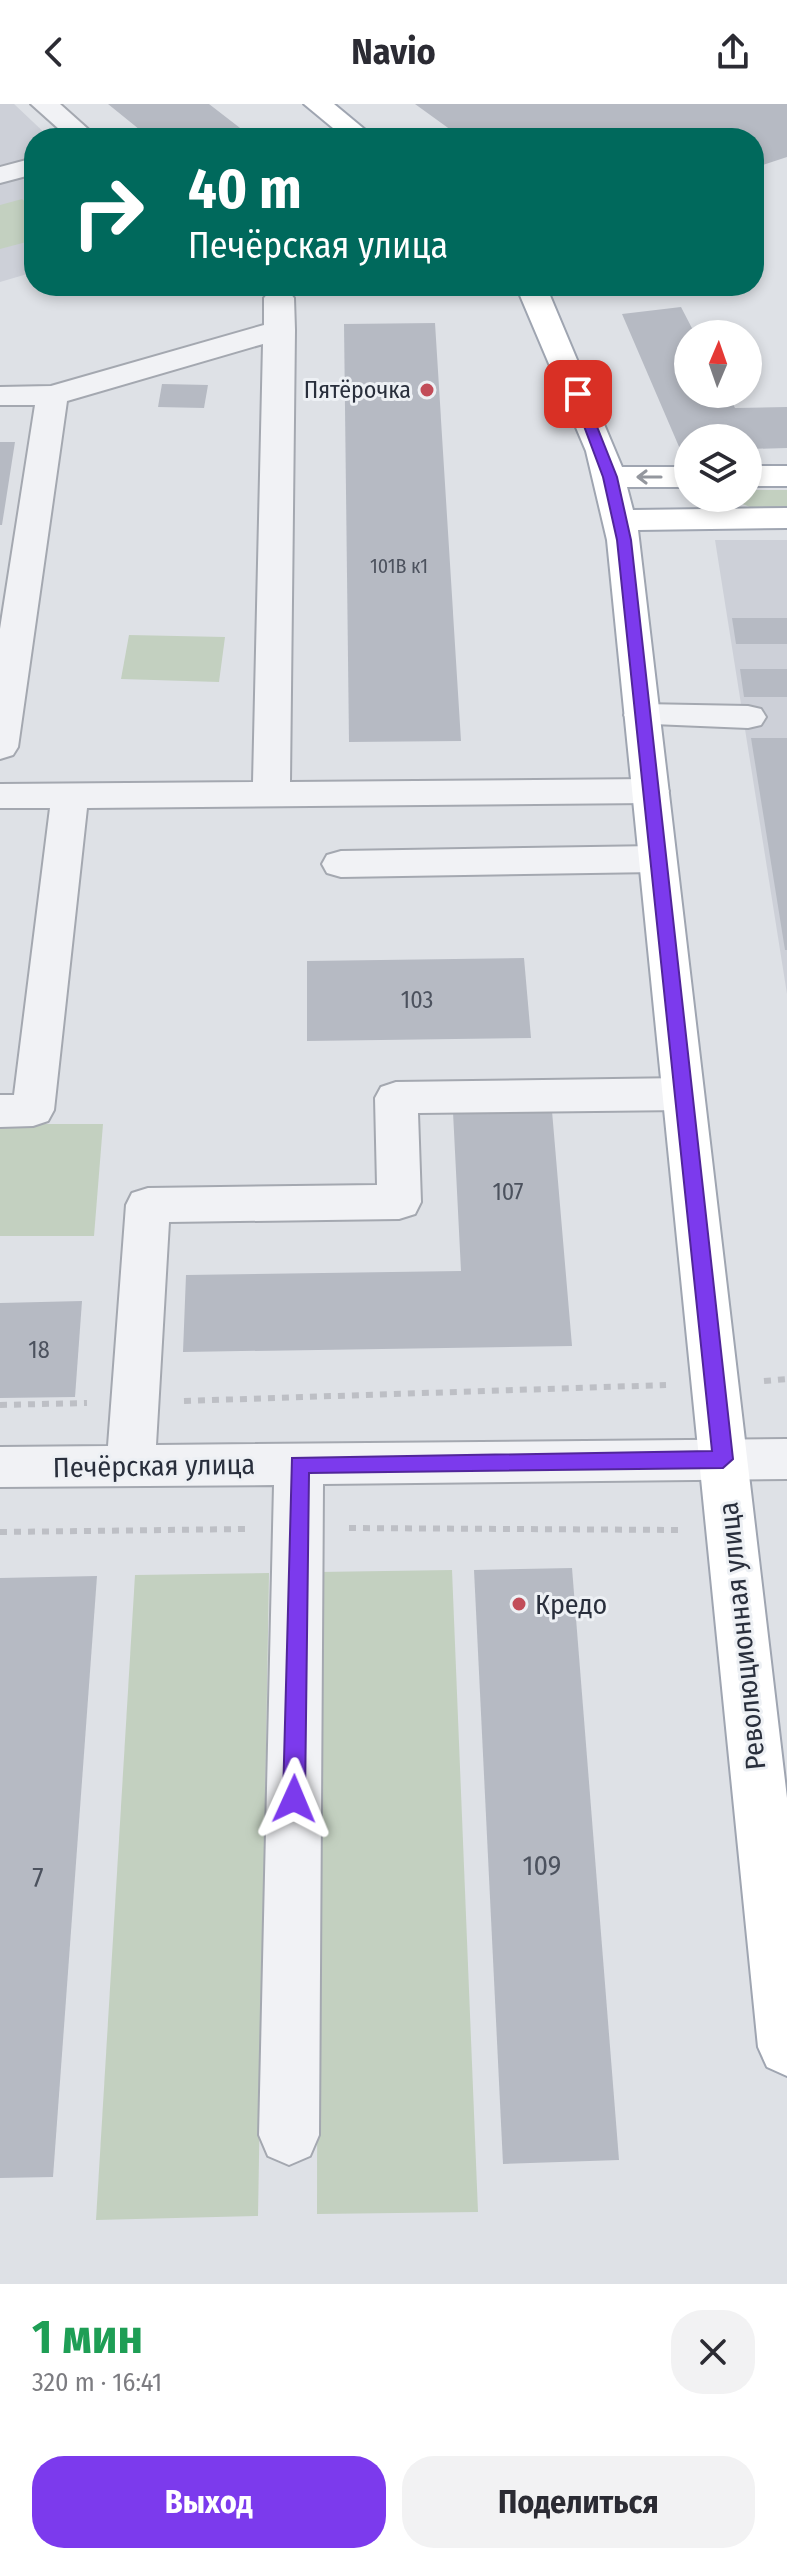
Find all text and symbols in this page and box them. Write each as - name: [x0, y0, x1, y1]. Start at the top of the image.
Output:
- icon: back: [32, 30, 76, 74]
- text: Navio: [351, 30, 436, 74]
- icon: share: [711, 30, 755, 74]
- text: 40 m: [188, 156, 302, 223]
- icon: right: [56, 160, 160, 264]
- text: Печёрская улица: [188, 224, 448, 268]
- north arrow: [674, 320, 762, 408]
- map controls: [674, 320, 762, 512]
- pin: [544, 360, 612, 428]
- icon: arrive: [556, 372, 600, 416]
- place label: Пятёрочка: [304, 376, 411, 404]
- marker: Пятёрочка: [418, 381, 436, 399]
- button: layers: [674, 424, 762, 512]
- one-way arrow: [636, 469, 663, 485]
- house number: 101В к1: [370, 554, 428, 578]
- house number: 103: [401, 986, 433, 1014]
- house number: 107: [492, 1178, 524, 1206]
- house number: 18: [28, 1336, 50, 1364]
- street label: Печёрская улица: [53, 1448, 255, 1484]
- street label: Революционная улица: [712, 1500, 772, 1772]
- place label: Кредо: [535, 1588, 607, 1621]
- marker: Кредо: [510, 1595, 528, 1613]
- position arrow: [252, 1757, 336, 1841]
- house number: 109: [523, 1849, 561, 1882]
- house number: 7: [32, 1861, 44, 1894]
- text: 1 мин: [32, 2308, 143, 2366]
- button: close: [671, 2310, 755, 2394]
- text: 320 m · 16:41: [32, 2367, 162, 2398]
- button: Выход: [32, 2456, 386, 2548]
- button: Поделиться: [402, 2456, 755, 2548]

